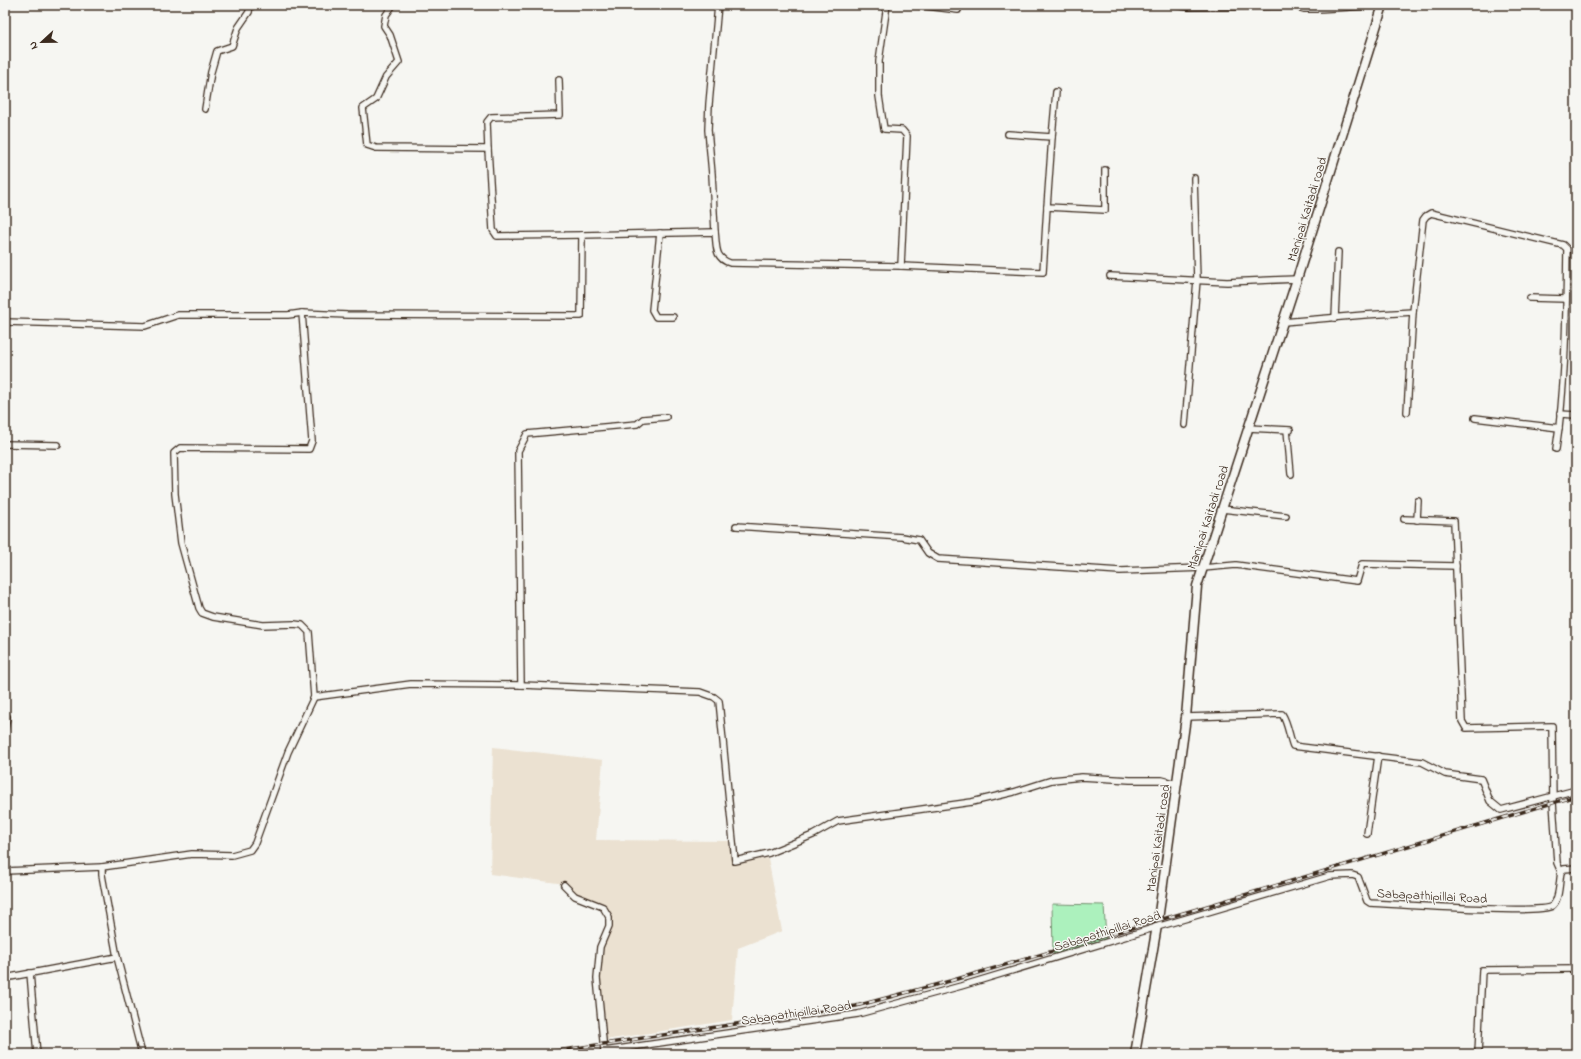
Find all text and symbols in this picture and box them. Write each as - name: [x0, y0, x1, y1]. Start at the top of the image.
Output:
- north arrow: [22, 22, 62, 62]
- text: N: [25, 39, 42, 52]
- street label: Manipai Kaitadi road: [1282, 154, 1333, 264]
- street label: Manipai Kaitadi road: [1183, 462, 1234, 572]
- street label: Manipai Kaitadi road: [1142, 783, 1176, 893]
- street label: Sabapathipillai Road: [1376, 884, 1488, 909]
- street label: Sabapathipillai Road: [1052, 906, 1164, 957]
- street label: Sabapathipillai Road: [740, 996, 853, 1031]

